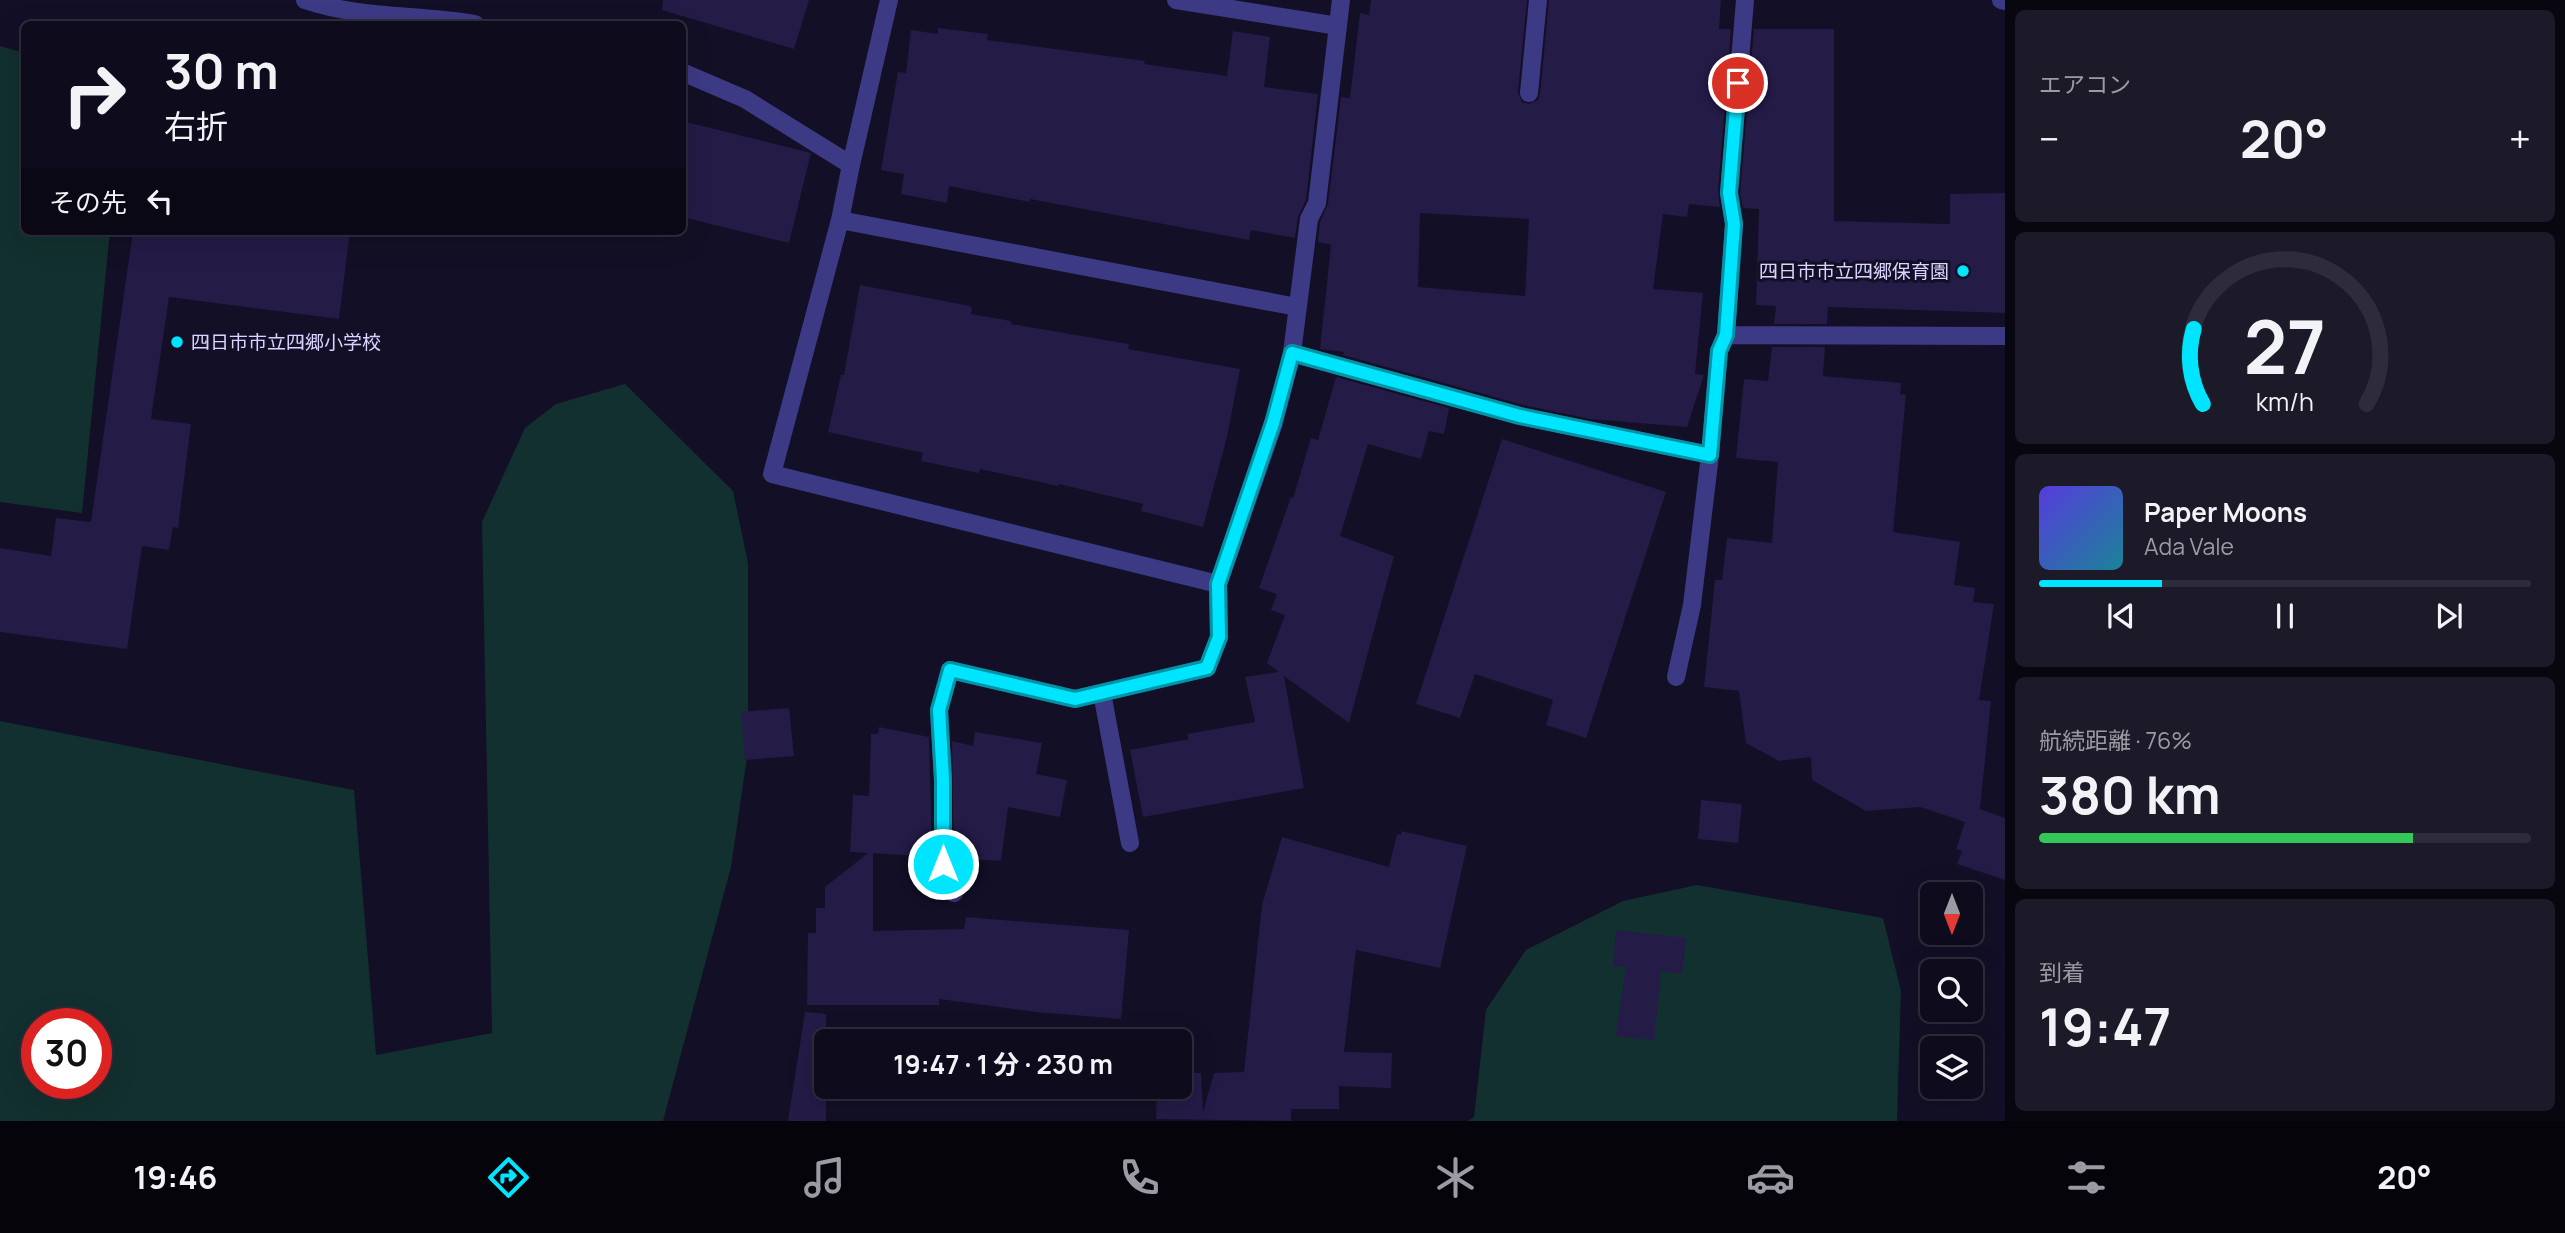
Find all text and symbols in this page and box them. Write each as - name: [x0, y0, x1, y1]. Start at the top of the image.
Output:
- text: 30 m: [164, 37, 279, 104]
- icon: right: [49, 49, 140, 140]
- pin: [1708, 53, 1768, 113]
- icon: arrive: [1719, 64, 1757, 102]
- text: エアコン: [2039, 68, 2131, 100]
- text: 20°: [2240, 103, 2329, 174]
- text: 右折: [164, 104, 228, 148]
- text: −: [2039, 112, 2060, 164]
- text: +: [2509, 112, 2531, 164]
- icon: left: [141, 182, 179, 220]
- text: その先: [49, 184, 127, 220]
- place label: 四日市市立四郷保育園: [1759, 258, 1949, 284]
- marker: 四日市市立四郷保育園: [1955, 263, 1971, 279]
- text: 27: [2244, 297, 2326, 397]
- place label: 四日市市立四郷小学校: [191, 329, 381, 355]
- marker: 四日市市立四郷小学校: [169, 334, 185, 350]
- text: km/h: [2256, 384, 2314, 419]
- text: Paper Moons: [2144, 494, 2307, 530]
- text: Ada Vale: [2144, 530, 2234, 562]
- icon: previous: [2102, 597, 2140, 635]
- icon: pause: [2266, 597, 2304, 635]
- icon: next: [2430, 597, 2468, 635]
- text: 航続距離 · 76%: [2039, 724, 2192, 756]
- text: 380 km: [2039, 759, 2220, 830]
- position arrow: [906, 827, 980, 901]
- north arrow: [1920, 882, 1983, 945]
- map controls: [1920, 882, 1983, 1099]
- text: 到着: [2039, 956, 2085, 988]
- button: search: [1920, 959, 1983, 1022]
- text: 19:47: [2039, 991, 2171, 1062]
- speed limit sign: 30: [21, 1008, 112, 1099]
- button: layers: [1920, 1036, 1983, 1099]
- text: 19:47 · 1 分 · 230 m: [893, 1046, 1113, 1082]
- icon: directions: [484, 1153, 533, 1202]
- icon: music: [800, 1153, 849, 1202]
- icon: phone: [1115, 1153, 1164, 1202]
- icon: climate: [1431, 1153, 1480, 1202]
- icon: car: [1746, 1153, 1795, 1202]
- icon: filters: [2062, 1153, 2111, 1202]
- text: 19:46: [133, 1155, 218, 1199]
- text: 20°: [2377, 1155, 2432, 1199]

